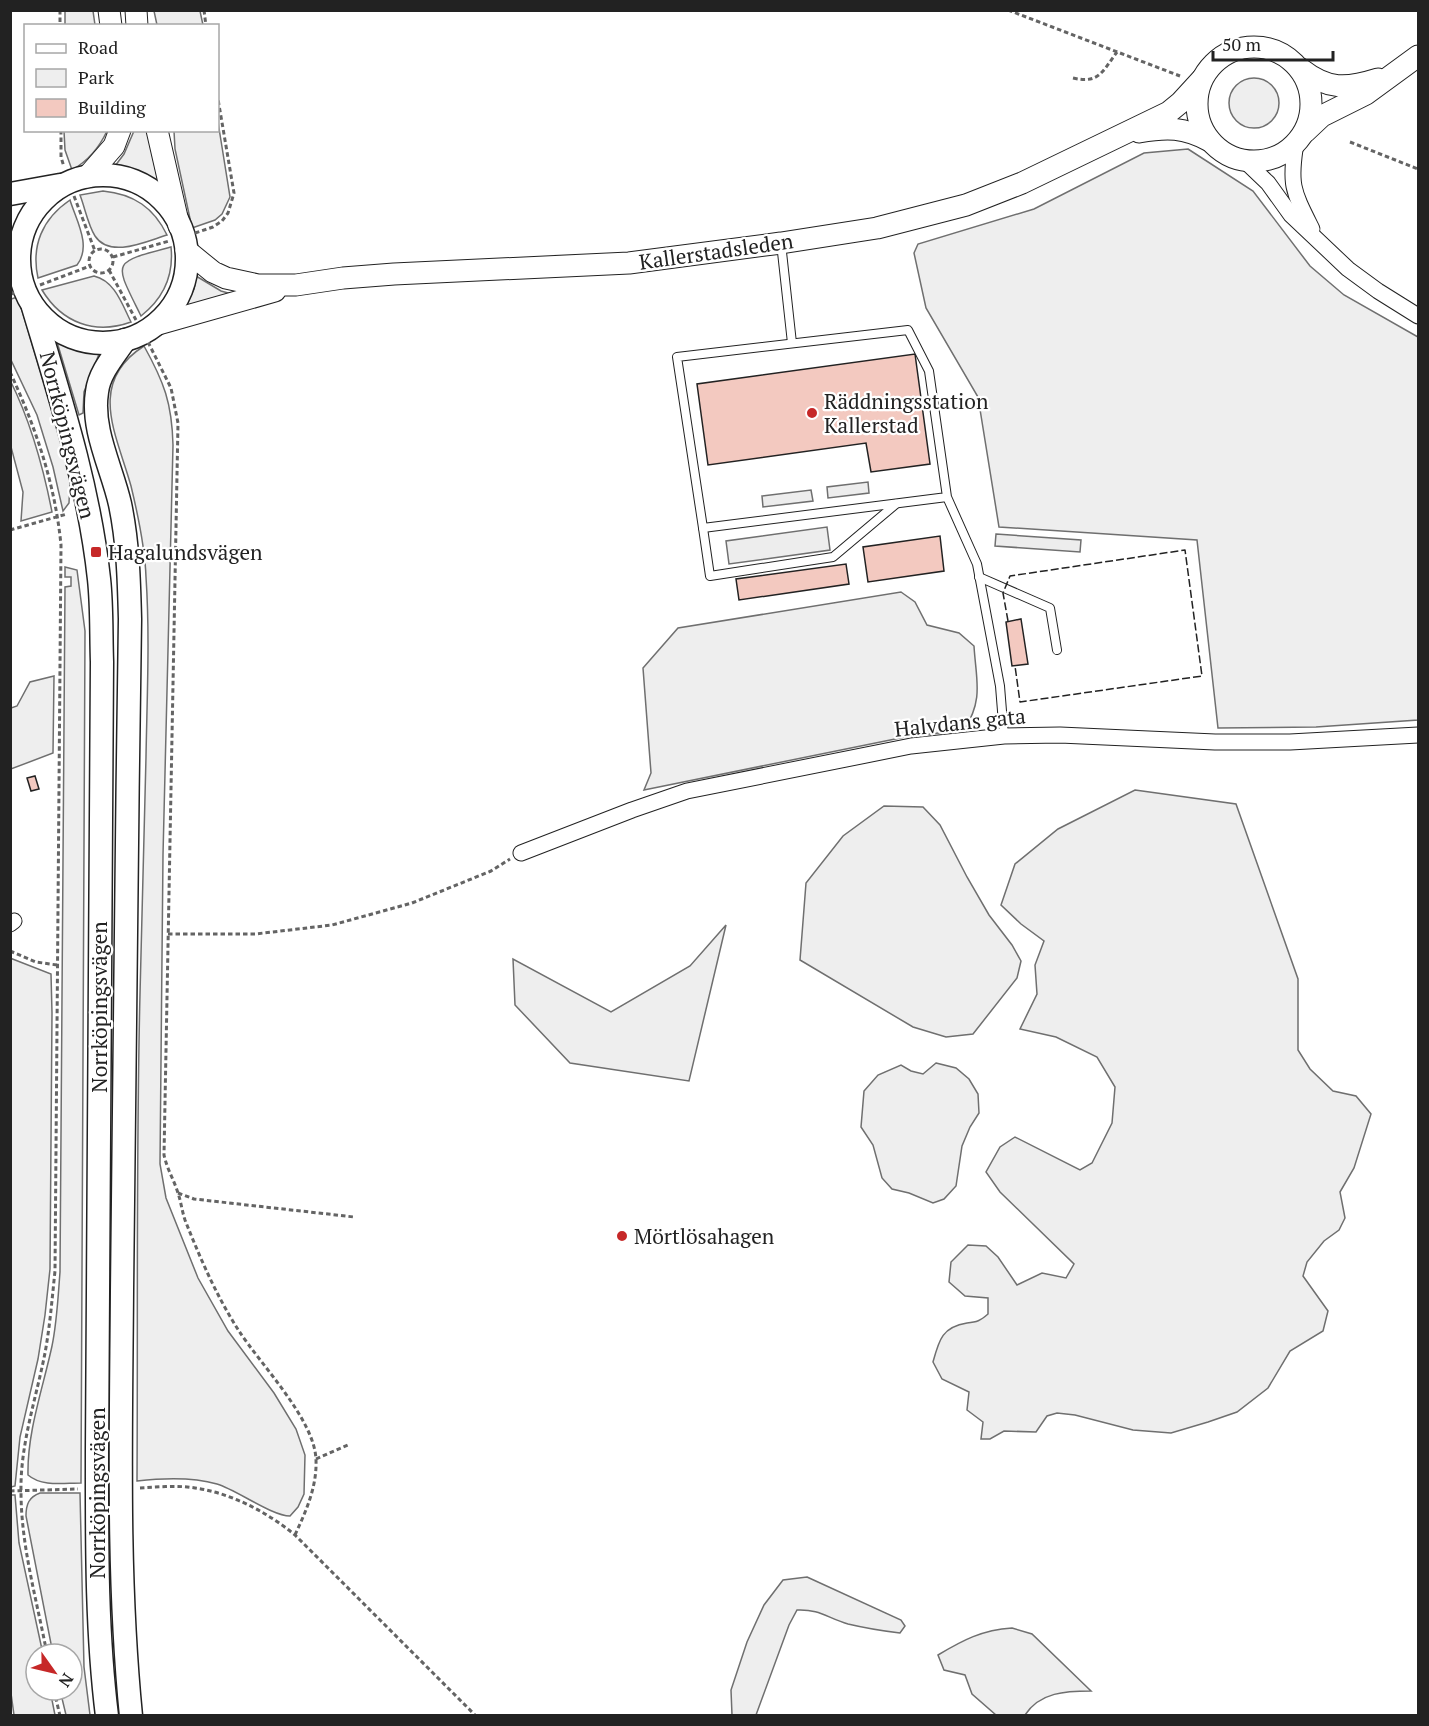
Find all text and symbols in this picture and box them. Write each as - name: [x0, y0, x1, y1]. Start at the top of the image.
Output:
- legend: [24, 24, 219, 132]
- scale bar: [1213, 24, 1333, 62]
- text: 50 m: [1222, 32, 1262, 56]
- text: Road: [78, 35, 118, 59]
- text: Park: [78, 65, 115, 89]
- text: Building: [78, 95, 146, 119]
- street label: Kallerstadsleden: [637, 226, 795, 276]
- street label: Norrköpingsvägen: [34, 348, 102, 522]
- place label: Räddningsstation Kallerstad: [824, 387, 989, 439]
- marker: Räddningsstation Kallerstad: [805, 406, 819, 420]
- place label: Hagalundsvägen: [108, 538, 263, 566]
- marker: Hagalundsvägen: [89, 545, 103, 559]
- street label: Halvdans gata: [893, 701, 1027, 743]
- street label: Norrköpingsvägen: [85, 921, 113, 1093]
- place label: Mörtlösahagen: [634, 1222, 775, 1250]
- marker: Mörtlösahagen: [615, 1229, 629, 1243]
- street label: Norrköpingsvägen: [83, 1407, 111, 1579]
- north arrow: [24, 1642, 84, 1702]
- text: N: [54, 1669, 79, 1692]

